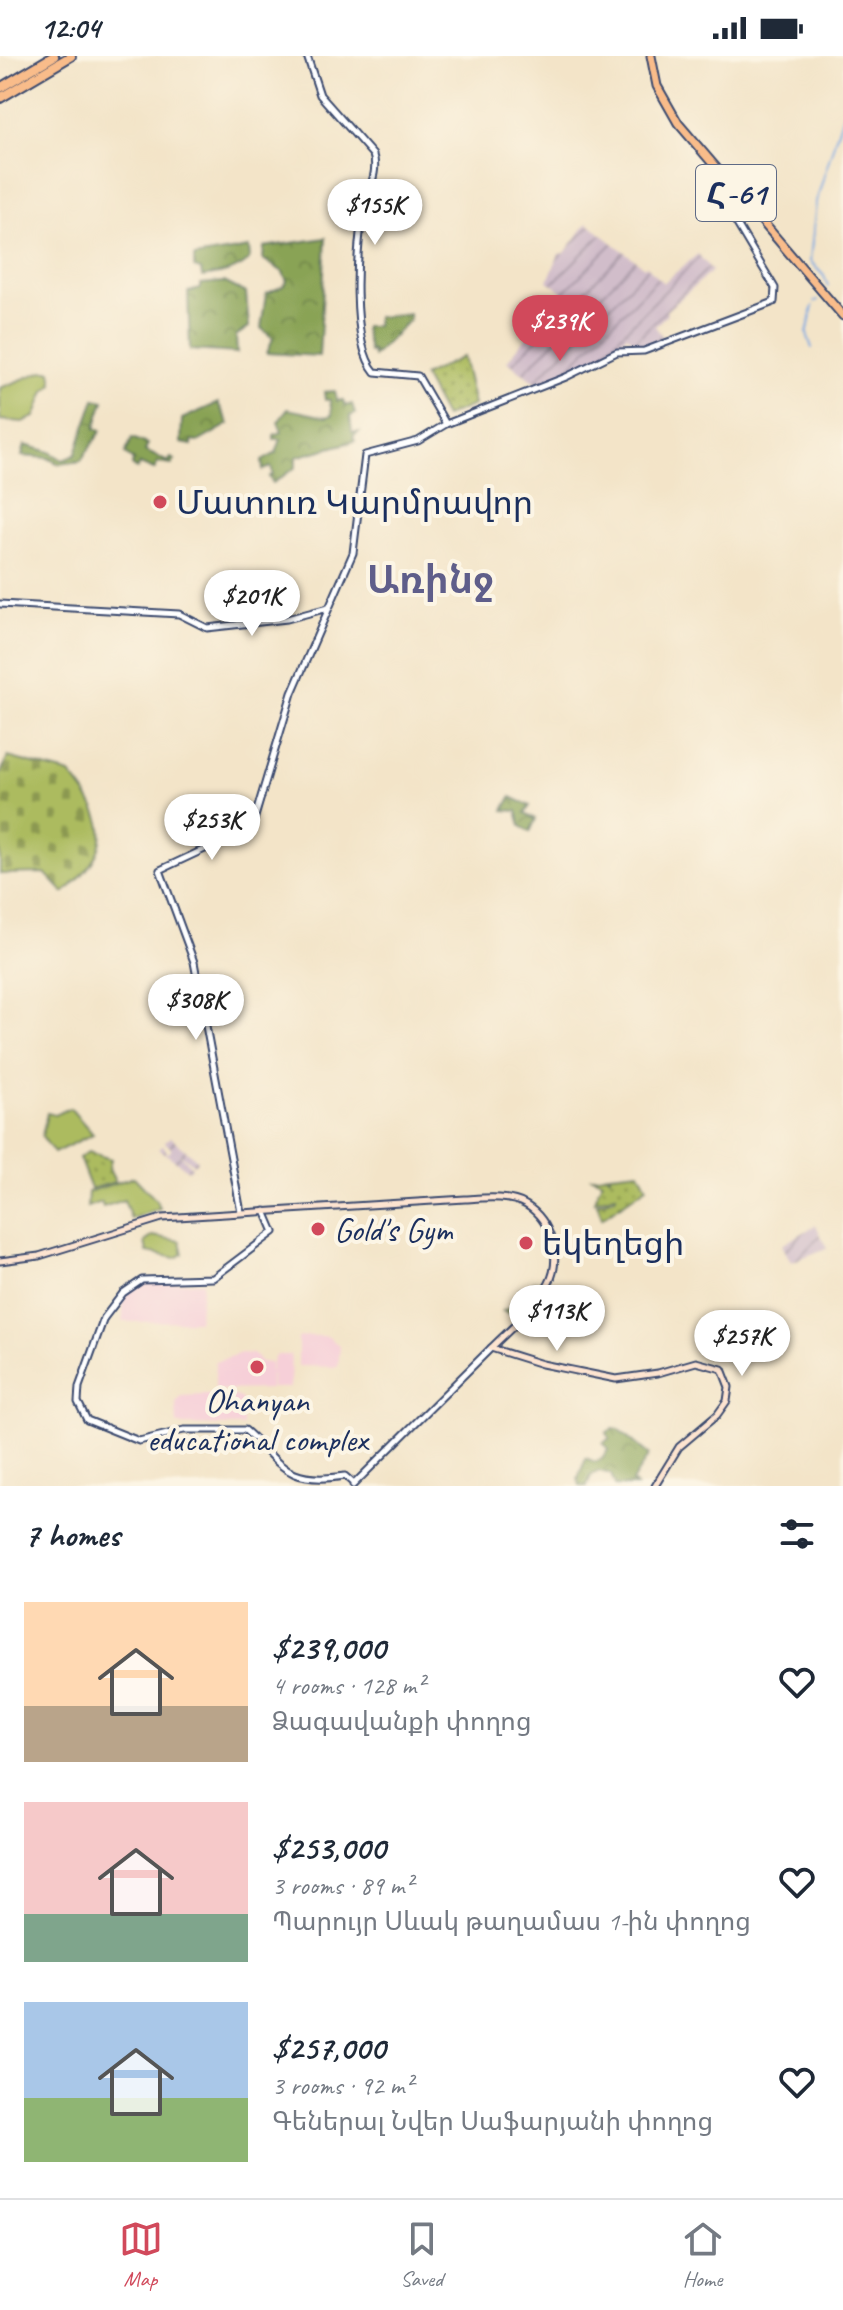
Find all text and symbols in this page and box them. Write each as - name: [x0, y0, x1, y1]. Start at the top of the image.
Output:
- text: 12:04: [40, 9, 100, 47]
- road number: Հ-61: [696, 165, 776, 221]
- pin: $155K: [319, 179, 431, 247]
- text: $155K: [345, 188, 405, 221]
- pin: $239K: [504, 295, 616, 363]
- text: $239K: [530, 304, 590, 337]
- place label: Մատուռ Կարմրավոր: [176, 481, 533, 524]
- marker: Մատուռ Կարմրավոր: [151, 493, 169, 511]
- district label: Առինջ: [367, 557, 493, 604]
- pin: $201K: [196, 570, 308, 638]
- text: $201K: [222, 579, 282, 612]
- pin: $253K: [156, 794, 268, 862]
- text: $253K: [182, 803, 242, 836]
- pin: $308K: [140, 974, 252, 1042]
- text: $308K: [166, 983, 226, 1016]
- place label: Gold's Gym: [334, 1208, 454, 1251]
- marker: Gold's Gym: [309, 1220, 327, 1238]
- place label: եկեղեցի: [542, 1222, 684, 1265]
- marker: եկեղեցի: [517, 1234, 535, 1252]
- pin: $113K: [501, 1285, 613, 1353]
- text: $113K: [527, 1294, 587, 1327]
- pin: $257K: [686, 1310, 798, 1378]
- text: $257K: [712, 1319, 772, 1352]
- marker: Ohanyan educational complex: [248, 1358, 266, 1376]
- place label: Ohanyan educational complex: [147, 1379, 370, 1461]
- icon: filters: [775, 1512, 819, 1556]
- text: 7 homes: [24, 1513, 120, 1556]
- text: $239,000: [272, 1626, 385, 1669]
- icon: home: [88, 1634, 184, 1730]
- icon: heart: [775, 1660, 819, 1704]
- text: 4 rooms · 128 m²: [272, 1669, 424, 1702]
- text: Ձագավանքի փողոց: [272, 1705, 531, 1738]
- text: $253,000: [272, 1826, 385, 1869]
- icon: home: [88, 1834, 184, 1930]
- icon: heart: [775, 1860, 819, 1904]
- text: 3 rooms · 89 m²: [272, 1869, 413, 1902]
- text: Պարույր Սևակ թաղամաս 1-ին փողոց: [272, 1905, 751, 1938]
- text: $257,000: [272, 2026, 385, 2069]
- icon: home: [88, 2034, 184, 2130]
- icon: heart: [775, 2060, 819, 2104]
- text: 3 rooms · 92 m²: [272, 2069, 413, 2102]
- text: Գեներալ Նվեր Սաֆարյանի փողոց: [272, 2105, 713, 2138]
- tab: Map: [119, 2217, 163, 2293]
- tab: Saved: [400, 2217, 444, 2293]
- tab: Home: [681, 2217, 725, 2293]

